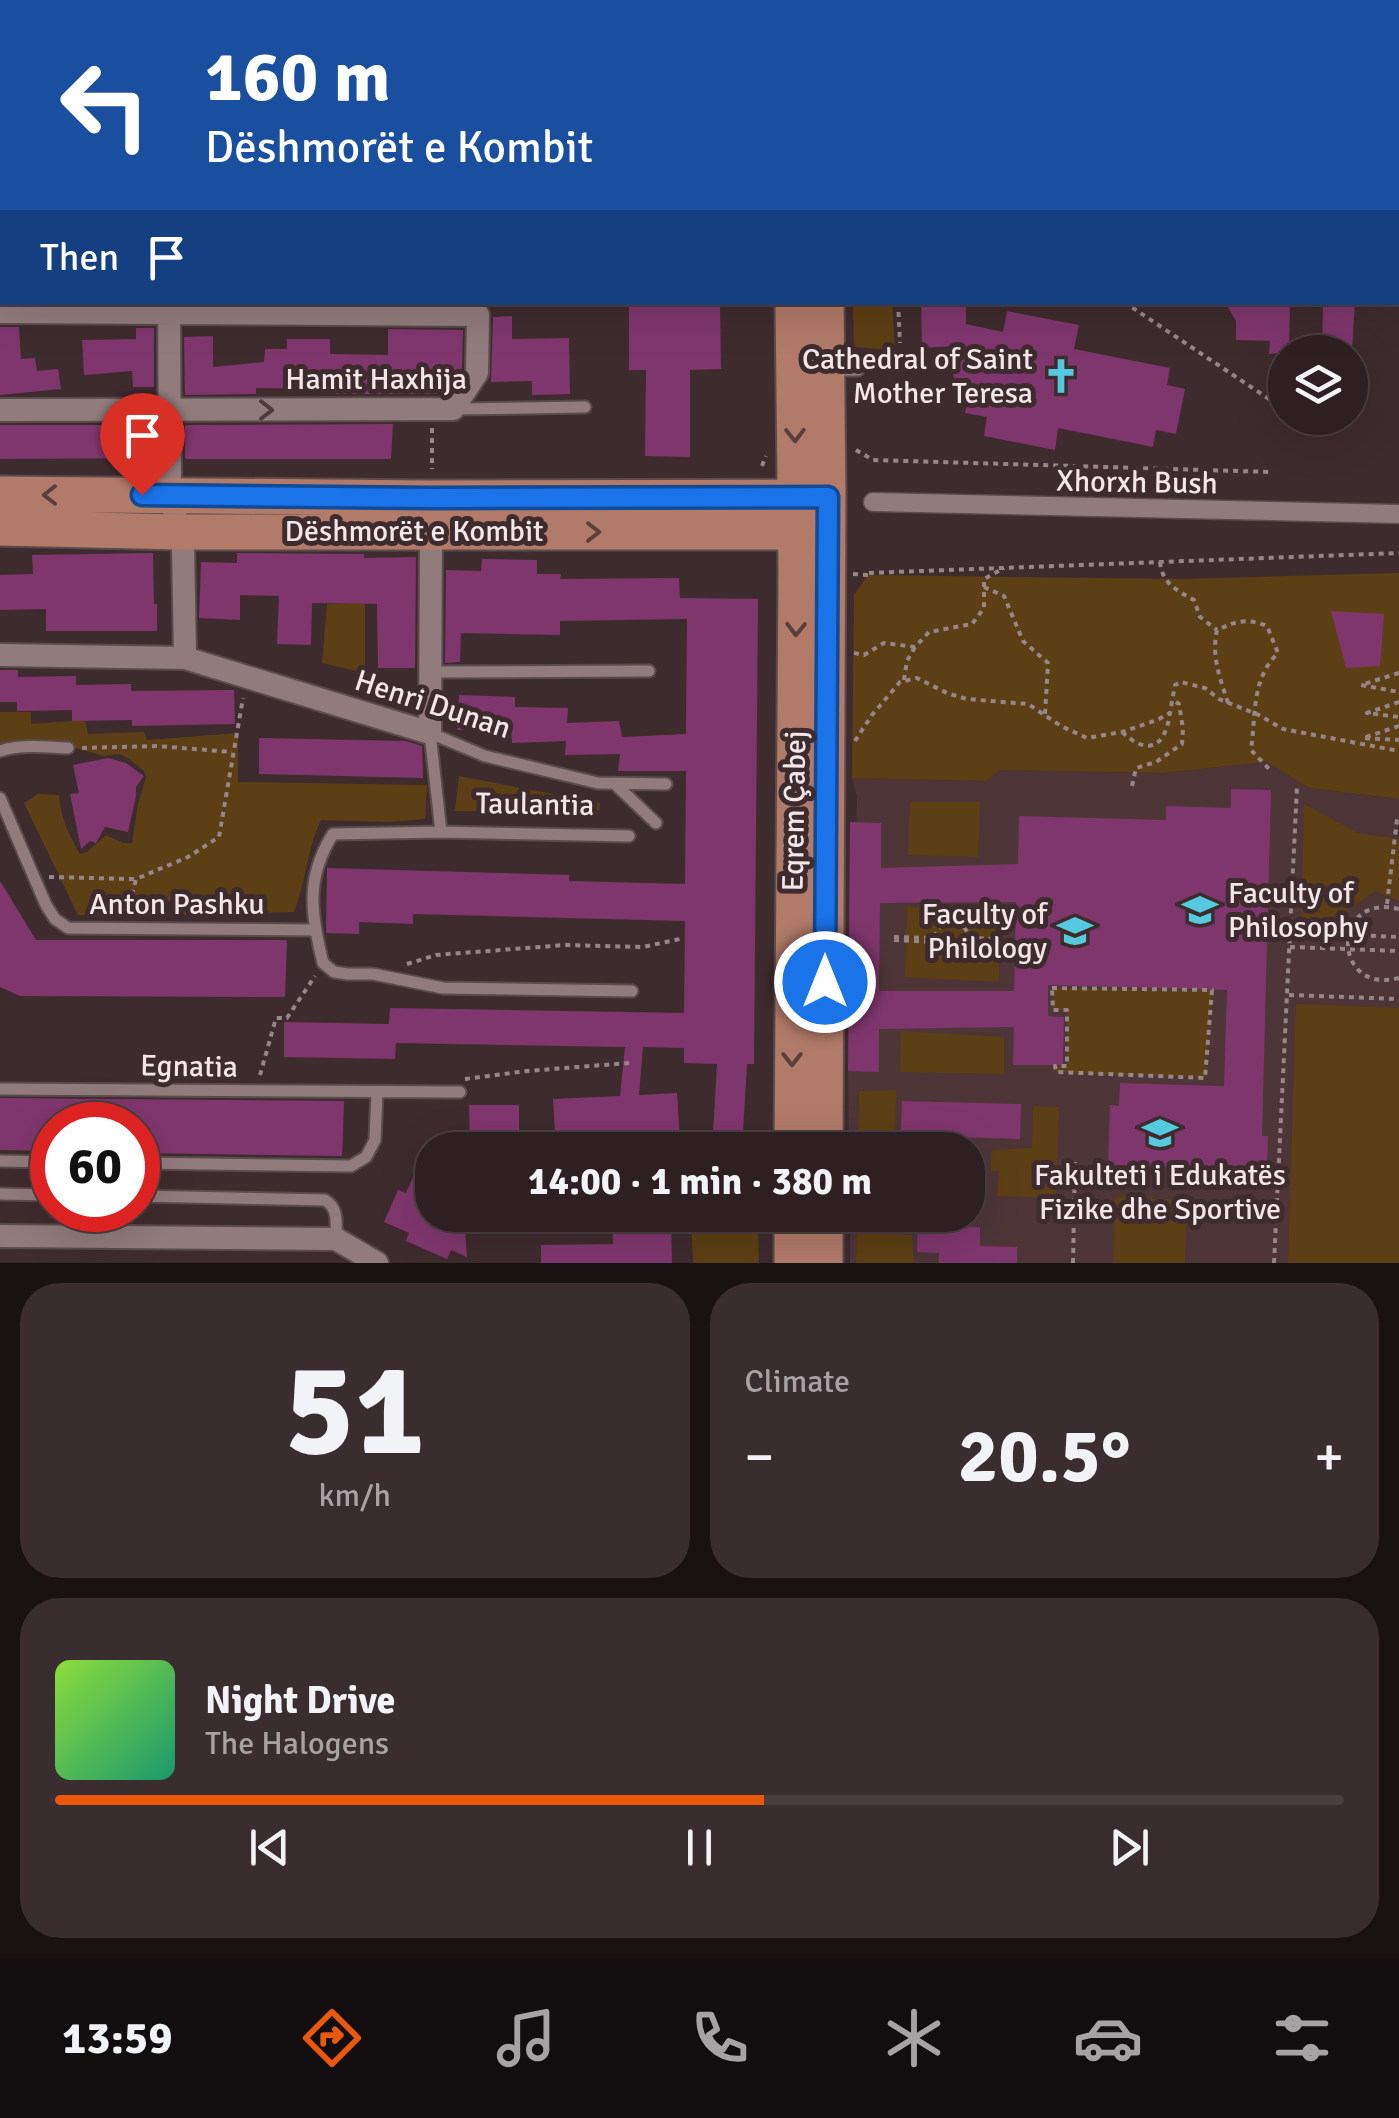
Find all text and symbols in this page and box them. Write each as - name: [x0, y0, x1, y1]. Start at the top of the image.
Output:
- text: 160 m: [205, 34, 390, 120]
- icon: left: [40, 40, 170, 170]
- text: Dëshmorët e Kombit: [205, 120, 593, 175]
- icon: arrive: [139, 230, 194, 285]
- text: Then: [40, 234, 119, 281]
- map controls: [1268, 335, 1368, 435]
- button: layers: [1268, 335, 1368, 435]
- place label: Cathedral of Saint Mother Teresa: [802, 341, 1033, 412]
- church icon: Cathedral of Saint Mother Teresa: [1042, 357, 1080, 395]
- street label: Hamit Haxhija: [285, 361, 467, 398]
- pin: [100, 393, 185, 496]
- one-way arrow: [260, 399, 275, 421]
- icon: arrive: [115, 408, 170, 463]
- one-way arrow: [784, 428, 806, 443]
- street label: Xhorxh Bush: [1056, 463, 1218, 502]
- one-way arrow: [42, 484, 58, 506]
- street label: Dëshmorët e Kombit: [285, 513, 543, 550]
- one-way arrow: [586, 521, 602, 543]
- one-way arrow: [785, 622, 806, 638]
- street label: Henri Dunan: [350, 662, 515, 747]
- street label: Eqrem Çabej: [775, 730, 814, 892]
- street label: Taulantia: [475, 785, 595, 824]
- place label: Faculty of Philosophy: [1228, 875, 1368, 946]
- street label: Anton Pashku: [89, 886, 265, 923]
- school or university icon: Faculty of Philosophy: [1181, 891, 1219, 929]
- place label: Faculty of Philology: [922, 896, 1049, 967]
- school or university icon: Faculty of Philology: [1056, 912, 1094, 950]
- position arrow: [773, 930, 877, 1034]
- street label: Egnatia: [140, 1047, 238, 1086]
- one-way arrow: [781, 1052, 803, 1068]
- speed limit sign: 60: [30, 1102, 160, 1232]
- school or university icon: Fakulteti i Edukatës Fizike dhe Sportive: [1141, 1114, 1179, 1152]
- place label: Fakulteti i Edukatës Fizike dhe Sportive: [1034, 1157, 1286, 1228]
- text: 14:00 · 1 min · 380 m: [528, 1158, 872, 1205]
- text: 51: [285, 1331, 425, 1491]
- text: Climate: [745, 1362, 850, 1401]
- text: 20.5°: [958, 1410, 1131, 1503]
- text: −: [745, 1423, 774, 1491]
- text: +: [1314, 1423, 1344, 1491]
- text: km/h: [319, 1476, 391, 1515]
- text: Night Drive: [205, 1677, 395, 1724]
- text: The Halogens: [205, 1724, 389, 1763]
- icon: previous: [242, 1820, 297, 1875]
- icon: pause: [672, 1820, 727, 1875]
- icon: next: [1102, 1820, 1157, 1875]
- icon: directions: [297, 2003, 367, 2073]
- icon: music: [491, 2003, 561, 2073]
- icon: phone: [685, 2003, 755, 2073]
- icon: climate: [879, 2003, 949, 2073]
- icon: car: [1073, 2003, 1143, 2073]
- icon: filters: [1267, 2003, 1337, 2073]
- text: 13:59: [62, 2011, 172, 2066]

